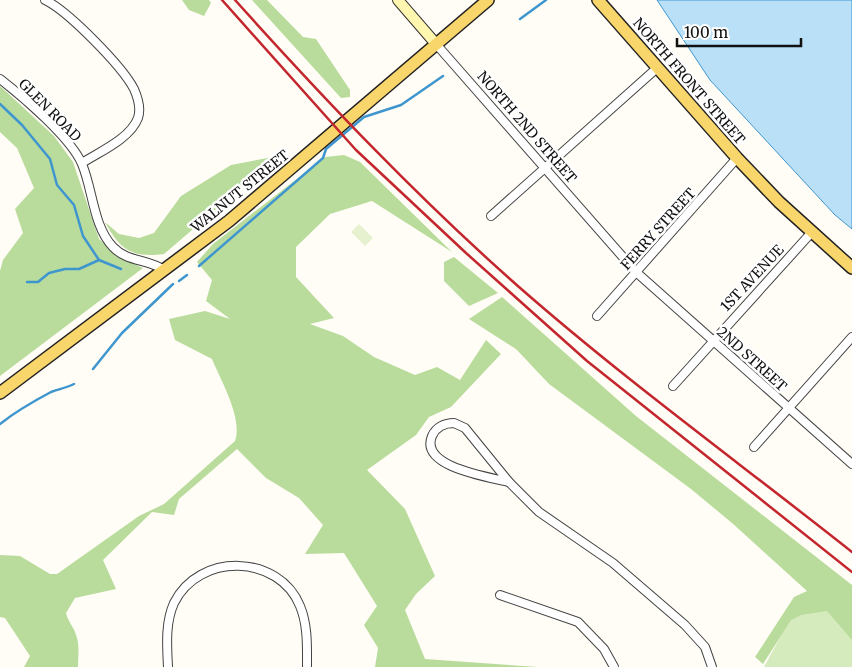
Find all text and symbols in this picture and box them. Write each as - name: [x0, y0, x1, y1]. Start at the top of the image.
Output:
- street label: NORTH FRONT STREET: [629, 14, 749, 148]
- scale bar: [677, 15, 801, 47]
- text: 100 m: [684, 23, 728, 42]
- street label: NORTH 2ND STREET: [473, 67, 581, 187]
- street label: GLEN ROAD: [15, 75, 85, 145]
- street label: WALNUT STREET: [187, 146, 293, 237]
- street label: FERRY STREET: [617, 184, 700, 274]
- street label: 1ST AVENUE: [717, 241, 788, 315]
- street label: 2ND STREET: [713, 323, 791, 395]

